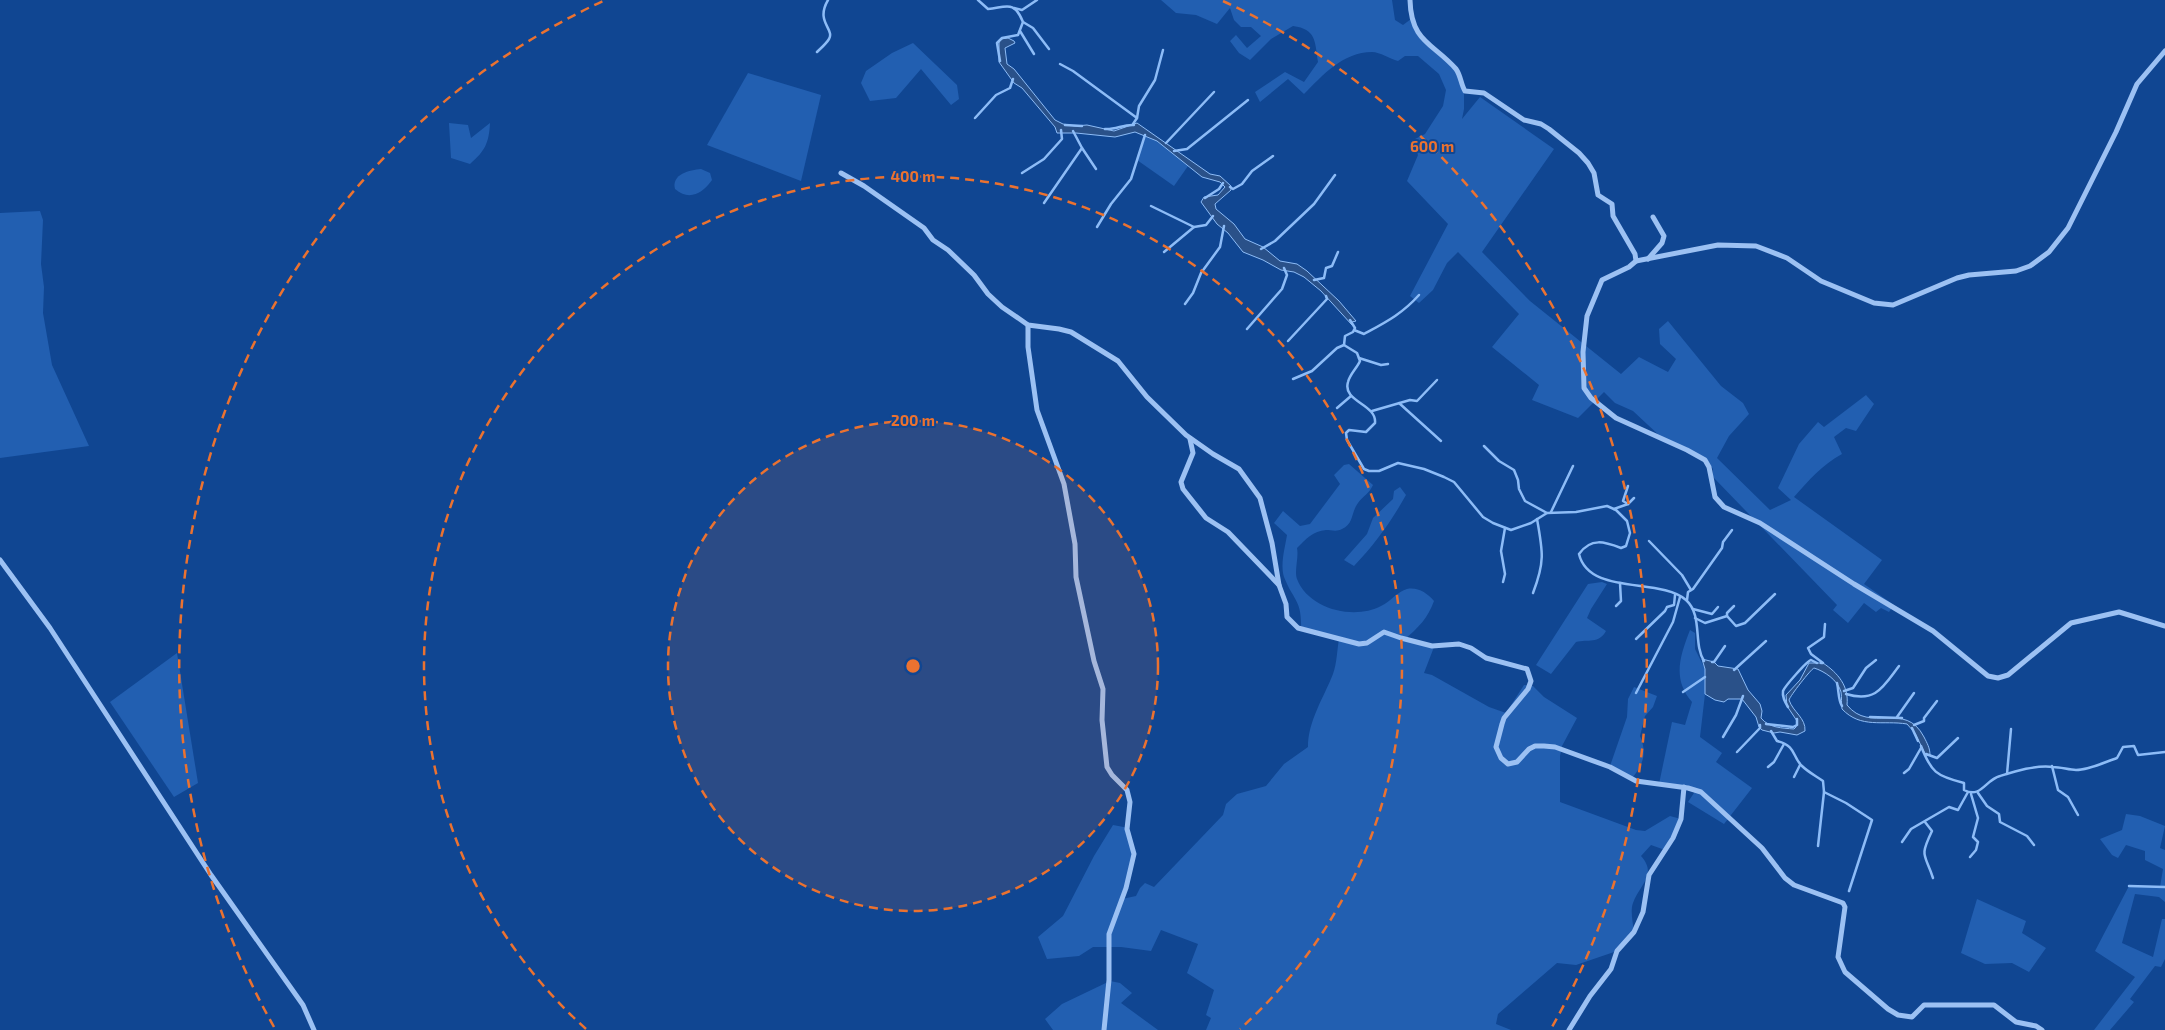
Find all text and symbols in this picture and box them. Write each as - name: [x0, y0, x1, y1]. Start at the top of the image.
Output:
- text: 600 m: [1410, 137, 1454, 155]
- text: 400 m: [891, 167, 935, 185]
- text: 200 m: [891, 411, 935, 429]
- centre of rings: [904, 657, 922, 675]

